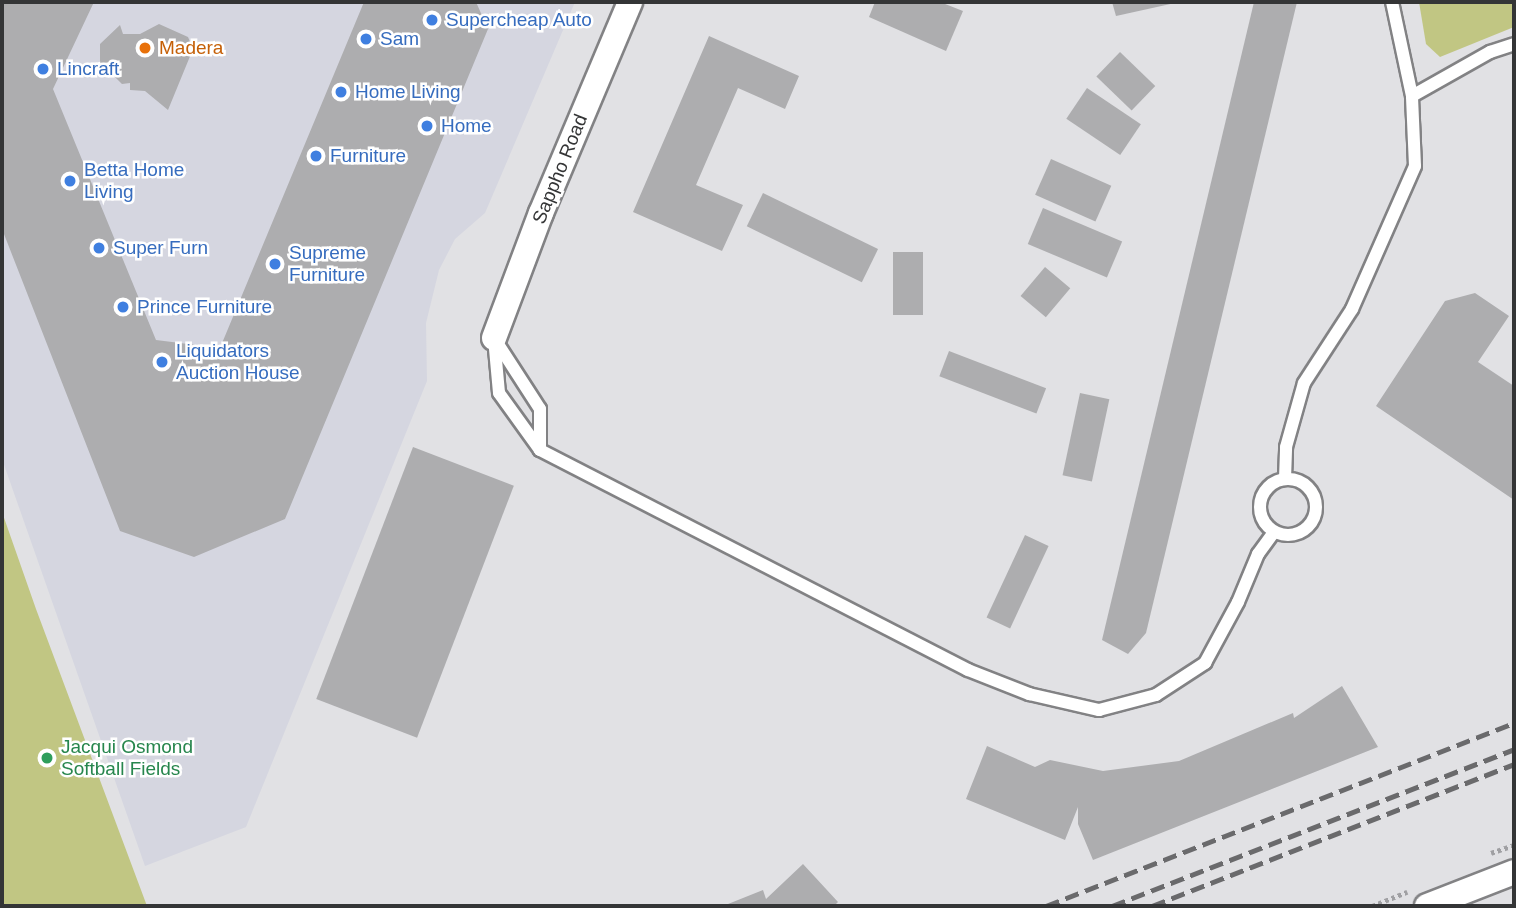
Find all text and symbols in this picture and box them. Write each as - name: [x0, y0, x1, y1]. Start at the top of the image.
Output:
- place label: Supercheap Auto: [446, 9, 593, 31]
- marker: Supercheap Auto: [424, 12, 440, 28]
- place label: Sam: [380, 28, 419, 50]
- marker: Sam: [358, 31, 374, 47]
- place label: Madera: [159, 37, 223, 59]
- marker: Madera: [137, 40, 153, 56]
- place label: Lincraft: [57, 58, 119, 80]
- marker: Lincraft: [35, 61, 51, 77]
- place label: Home Living: [355, 81, 461, 103]
- marker: Home Living: [333, 84, 349, 100]
- street label: Sappho Road: [528, 111, 592, 227]
- place label: Home: [441, 115, 492, 137]
- marker: Home: [419, 118, 435, 134]
- place label: Furniture: [330, 145, 406, 167]
- marker: Furniture: [308, 148, 324, 164]
- place label: Betta Home Living: [84, 159, 184, 203]
- marker: Betta Home Living: [62, 173, 78, 189]
- place label: Super Furn: [113, 237, 208, 259]
- marker: Super Furn: [91, 240, 107, 256]
- place label: Supreme Furniture: [289, 242, 366, 286]
- marker: Supreme Furniture: [267, 256, 283, 272]
- place label: Prince Furniture: [137, 296, 272, 318]
- marker: Prince Furniture: [115, 299, 131, 315]
- place label: Liquidators Auction House: [176, 340, 300, 384]
- marker: Liquidators Auction House: [154, 354, 170, 370]
- place label: Jacqui Osmond Softball Fields: [61, 736, 193, 780]
- marker: Jacqui Osmond Softball Fields: [39, 750, 55, 766]

